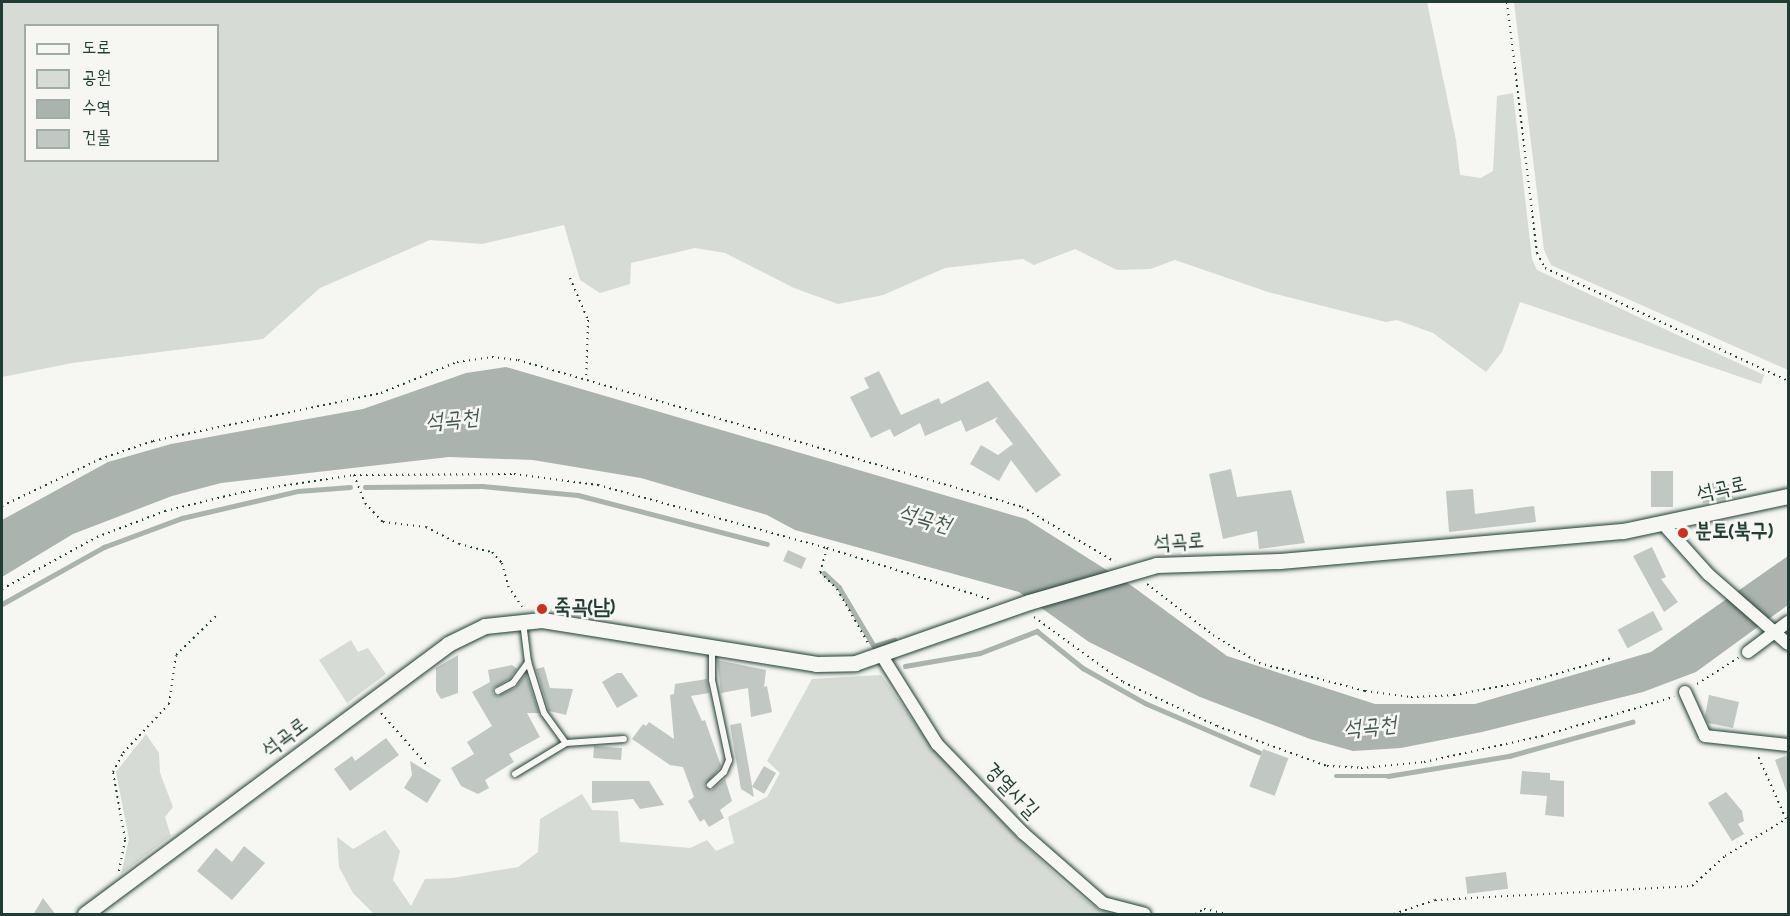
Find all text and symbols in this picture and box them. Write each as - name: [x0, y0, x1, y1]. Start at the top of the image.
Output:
- legend: [24, 24, 219, 162]
- text: 도로: [82, 37, 111, 62]
- text: 공원: [82, 67, 111, 92]
- text: 수역: [82, 97, 111, 122]
- text: 건물: [82, 127, 111, 152]
- water label: 석곡천: [424, 406, 480, 438]
- street label: 석곡로: [1694, 473, 1750, 509]
- water label: 석곡천: [895, 501, 953, 541]
- place label: 분토(북구): [1695, 520, 1773, 546]
- marker: 분토(북구): [1676, 526, 1690, 540]
- street label: 석곡로: [1153, 530, 1205, 558]
- place label: 죽곡(남): [554, 596, 615, 622]
- marker: 죽곡(남): [535, 602, 549, 616]
- water label: 석곡천: [1342, 713, 1398, 745]
- street label: 석곡로: [258, 714, 314, 764]
- street label: 경열사길: [977, 759, 1043, 825]

